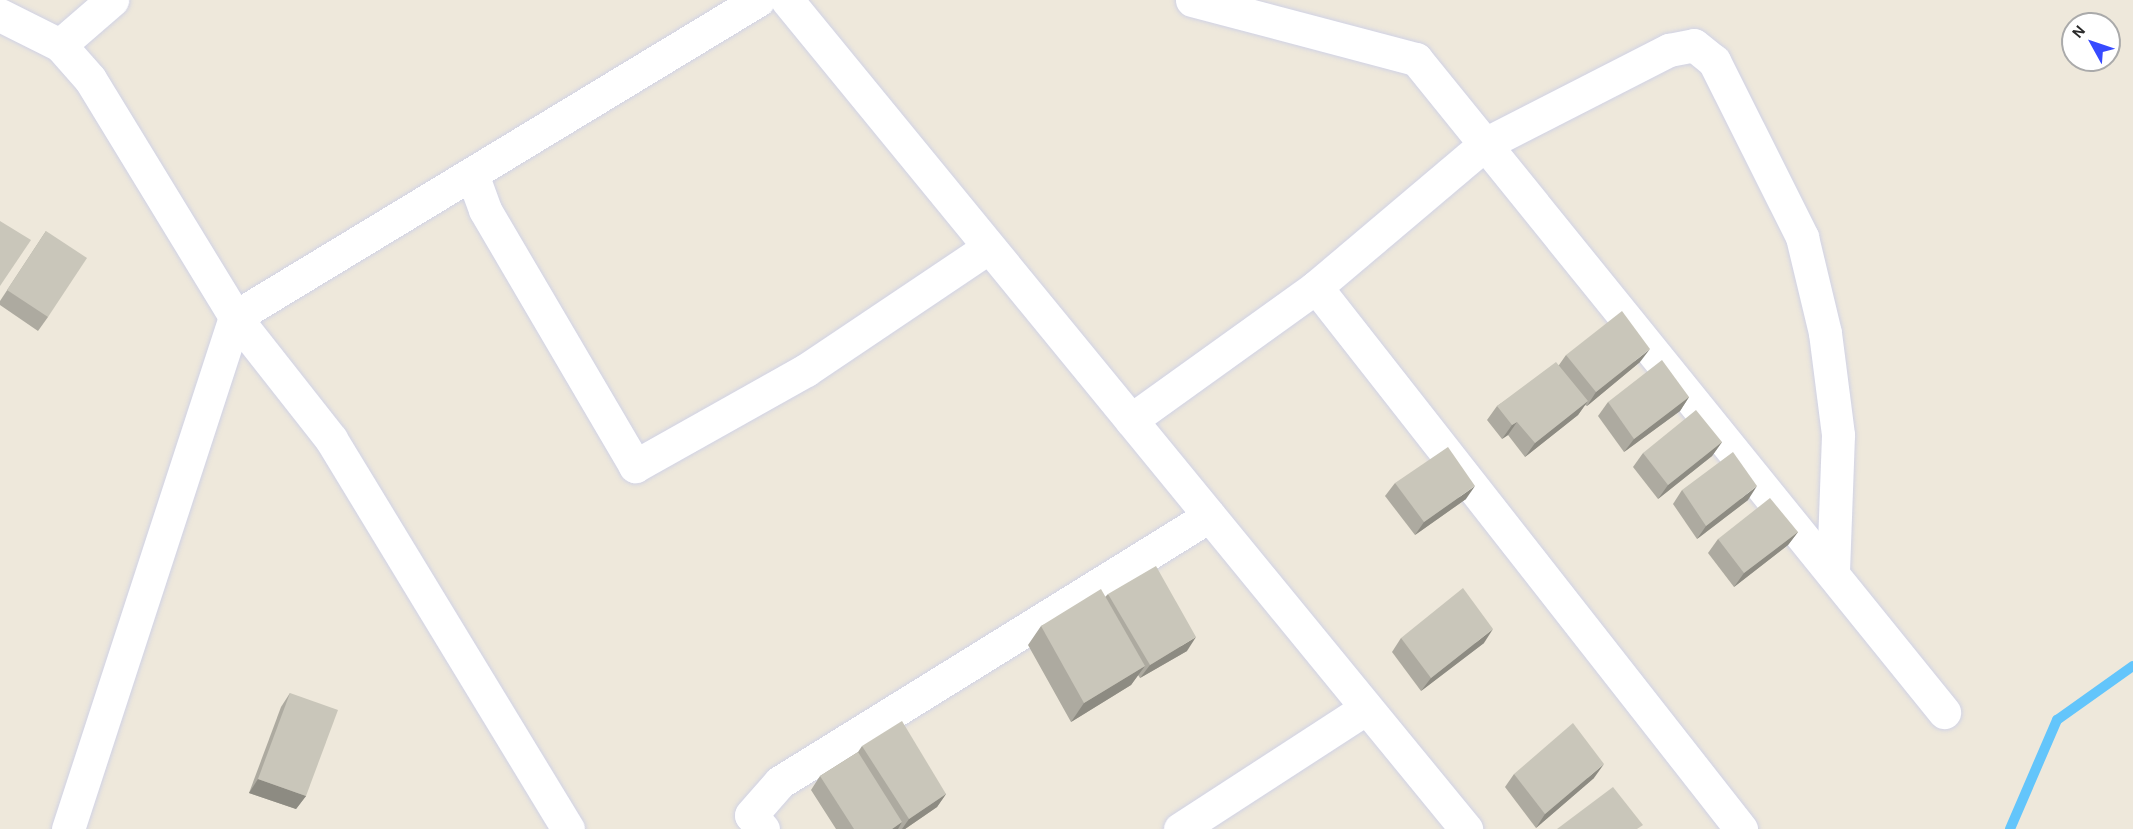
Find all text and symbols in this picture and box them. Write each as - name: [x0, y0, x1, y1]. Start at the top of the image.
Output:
- north arrow: [2061, 12, 2121, 72]
- text: N: [2069, 22, 2088, 41]

